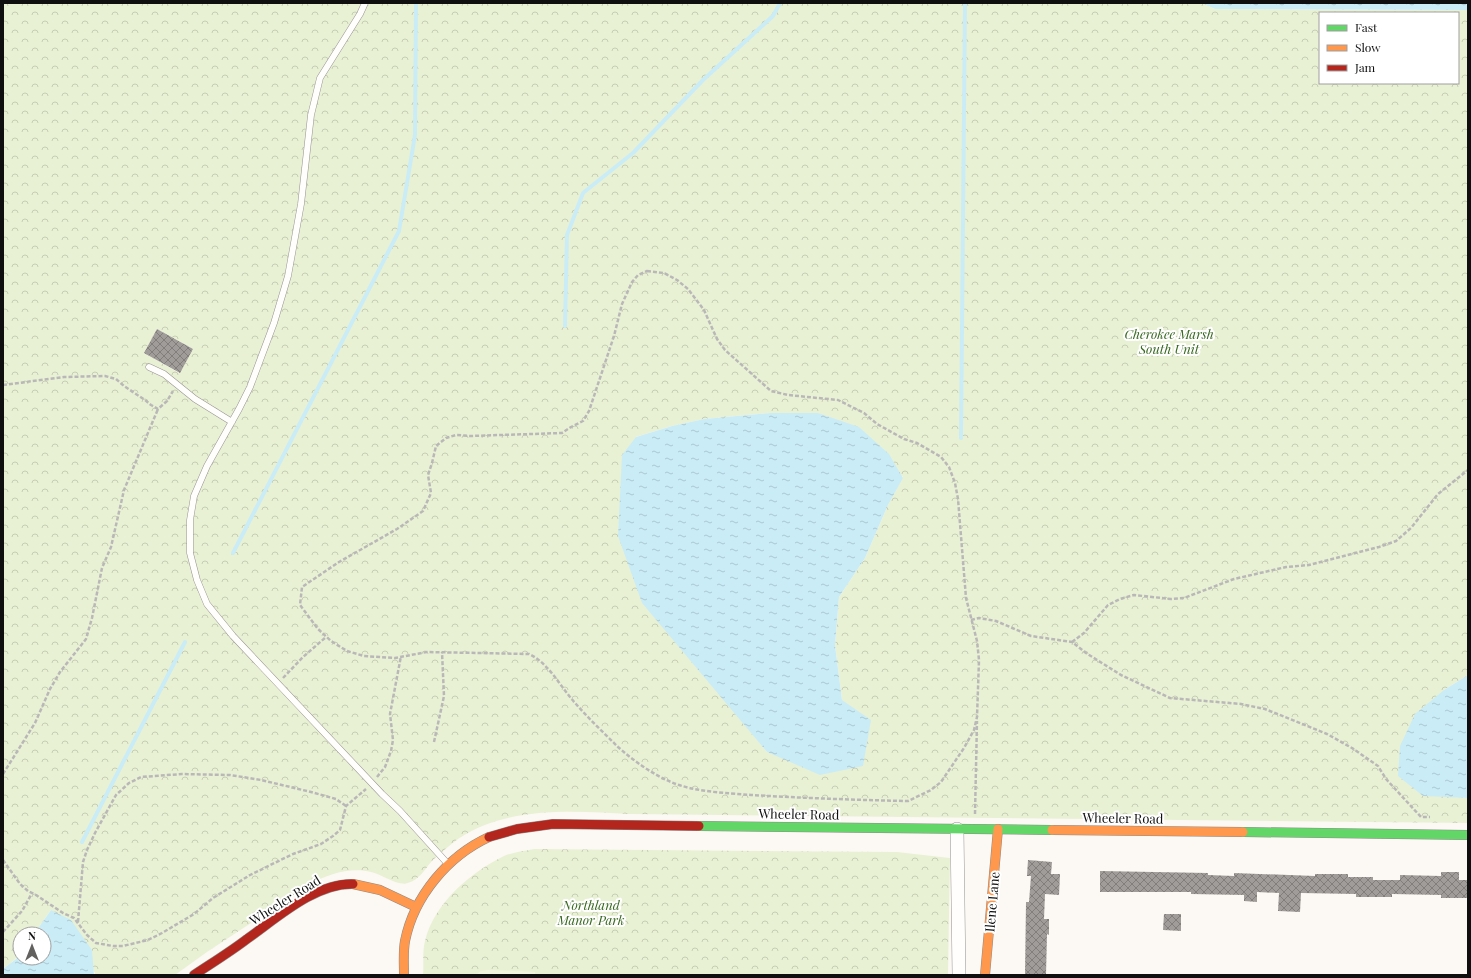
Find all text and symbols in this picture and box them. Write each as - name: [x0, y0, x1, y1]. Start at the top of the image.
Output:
- legend: [1319, 12, 1459, 84]
- text: Fast: [1355, 19, 1378, 35]
- text: Slow: [1355, 39, 1381, 55]
- text: Jam: [1354, 59, 1376, 75]
- park label: Cherokee Marsh South Unit: [1124, 325, 1214, 357]
- street label: Wheeler Road: [757, 804, 840, 823]
- street label: Wheeler Road: [1081, 808, 1164, 827]
- street label: Wheeler Road: [245, 871, 324, 929]
- street label: Ilene Lane: [980, 871, 1003, 933]
- park label: Northland Manor Park: [556, 896, 625, 928]
- north arrow: [12, 926, 52, 966]
- text: N: [28, 928, 36, 943]

